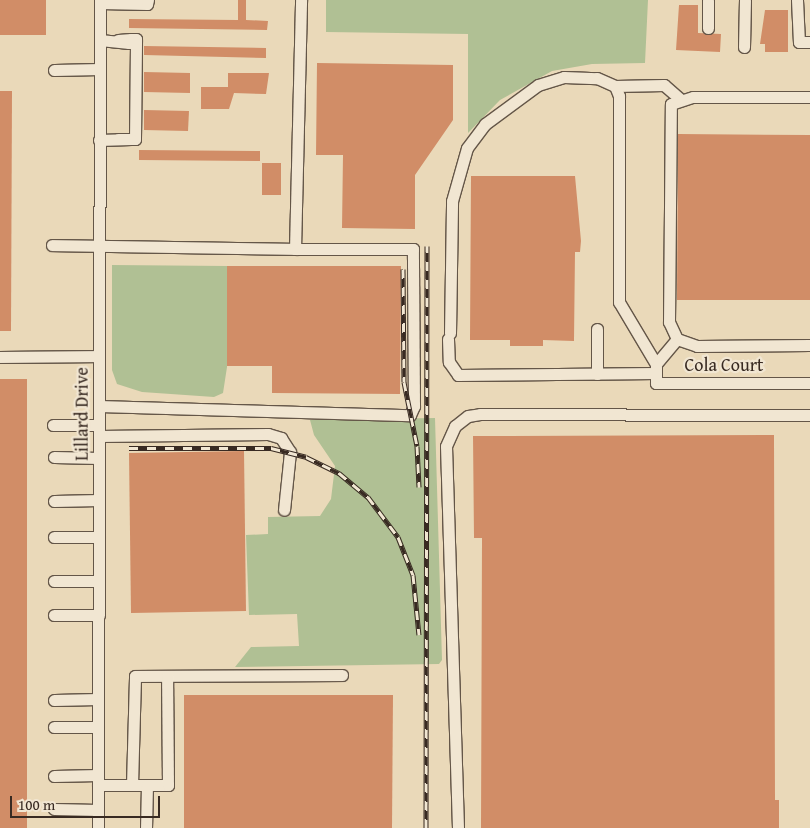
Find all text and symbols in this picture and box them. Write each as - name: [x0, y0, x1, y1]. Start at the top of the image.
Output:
- street label: Cola Court: [685, 354, 763, 376]
- street label: Lillard Drive: [71, 367, 93, 461]
- scale bar: [12, 786, 162, 818]
- text: 100 m: [18, 794, 55, 815]

